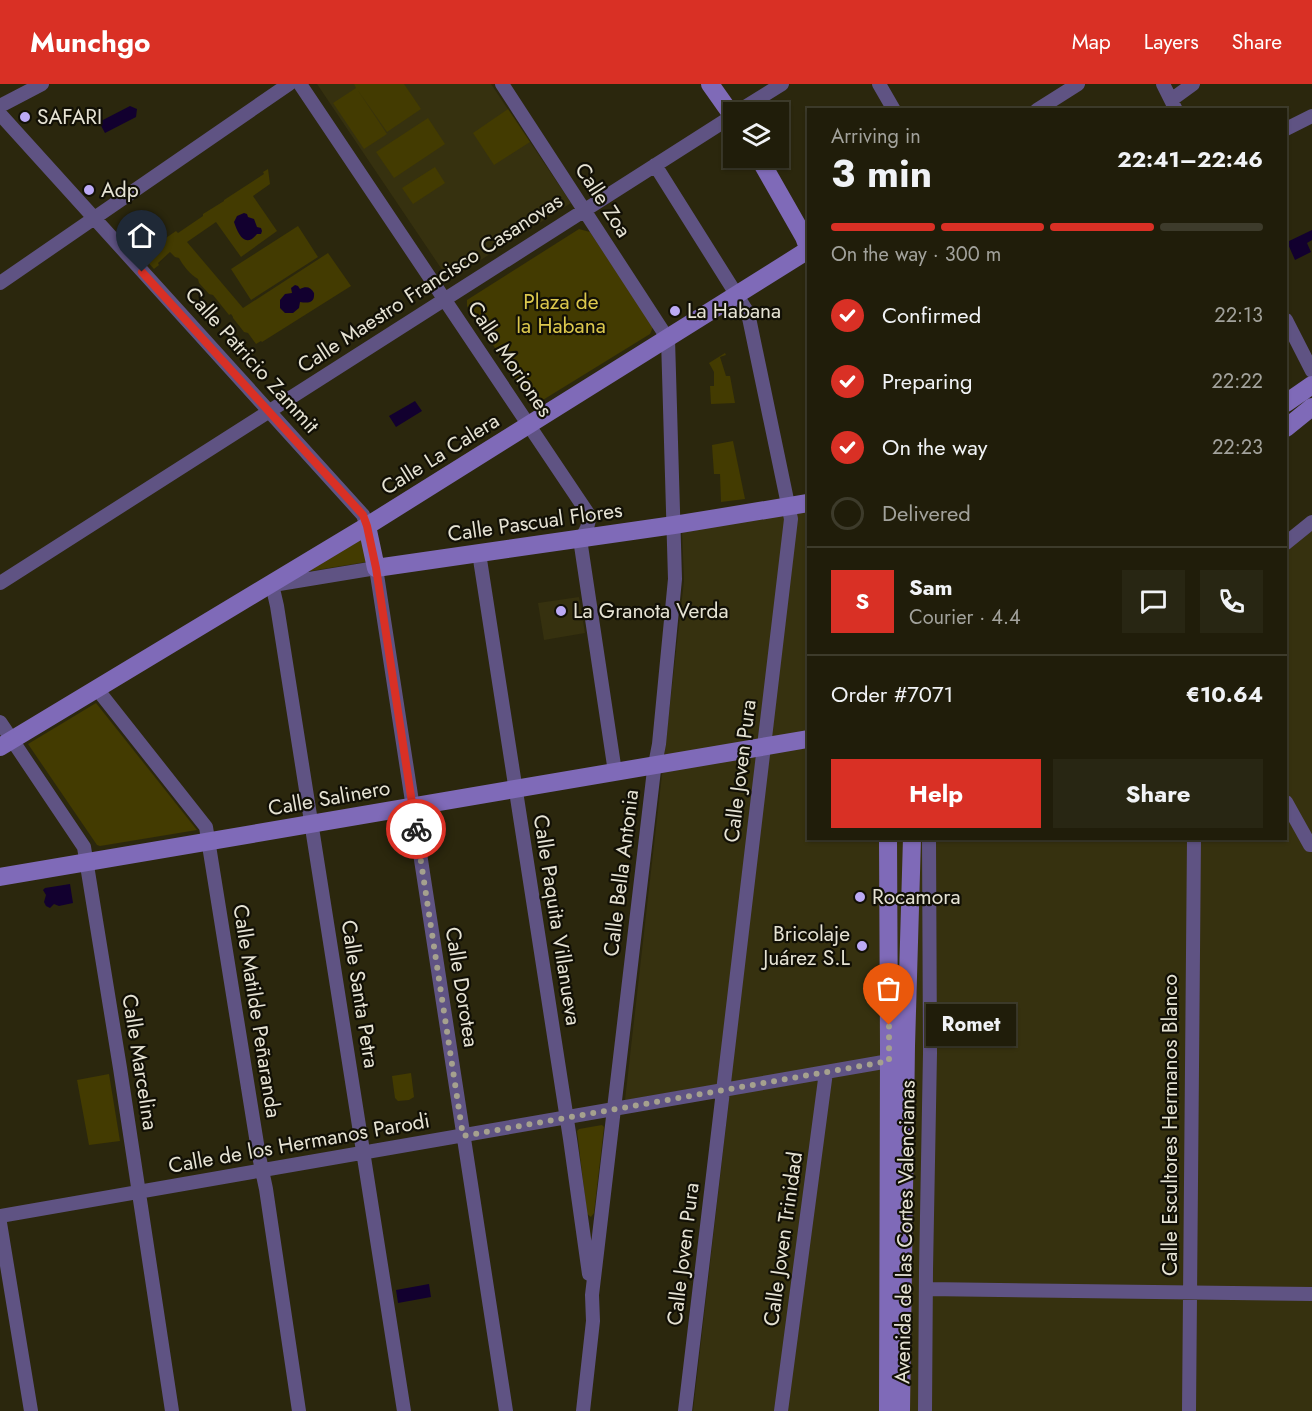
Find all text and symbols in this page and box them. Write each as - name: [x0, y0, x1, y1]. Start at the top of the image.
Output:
- text: Munchgo: [30, 22, 151, 63]
- text: Map: [1072, 27, 1111, 57]
- text: Layers: [1144, 27, 1199, 57]
- text: Share: [1232, 27, 1282, 57]
- place label: SAFARI: [37, 102, 102, 132]
- map controls: [723, 102, 789, 168]
- button: layers: [723, 102, 789, 168]
- marker: SAFARI: [18, 110, 32, 124]
- text: Arriving in: [831, 122, 921, 151]
- text: 22:41–22:46: [1117, 143, 1263, 175]
- text: 3 min: [831, 145, 932, 202]
- street label: Calle Zoa: [568, 157, 638, 243]
- place label: Adp: [101, 175, 139, 205]
- marker: Adp: [82, 183, 96, 197]
- street label: Calle Maestro Francisco Casanovas: [292, 186, 568, 380]
- pin: [116, 210, 167, 272]
- icon: home: [125, 219, 158, 252]
- text: On the way · 300 m: [831, 240, 1001, 269]
- street label: Calle Patricio Zammit: [178, 280, 326, 440]
- park label: Plaza de la Habana: [516, 287, 606, 341]
- street label: Calle Moriones: [460, 295, 560, 423]
- place label: La Habana: [687, 296, 781, 326]
- icon: check: [831, 299, 864, 332]
- text: Confirmed: [882, 299, 981, 331]
- text: 22:13: [1214, 301, 1263, 330]
- marker: La Habana: [668, 304, 682, 318]
- icon: check: [831, 365, 864, 398]
- text: Preparing: [882, 365, 973, 397]
- text: 22:22: [1211, 367, 1263, 396]
- street label: Calle La Calera: [375, 406, 505, 502]
- icon: check: [831, 431, 864, 464]
- text: On the way: [882, 431, 987, 463]
- text: 22:23: [1212, 433, 1263, 462]
- street label: Calle Pascual Flores: [446, 495, 624, 549]
- text: Delivered: [882, 497, 971, 529]
- button: chat: [1122, 570, 1185, 633]
- button: phone: [1200, 570, 1263, 633]
- text: Sam: [909, 571, 953, 603]
- text: S: [856, 585, 869, 617]
- place label: La Granota Verda: [573, 596, 729, 626]
- text: Courier · 4.4: [909, 603, 1021, 632]
- marker: La Granota Verda: [554, 604, 568, 618]
- text: Order #7071: [831, 678, 953, 710]
- text: €10.64: [1186, 678, 1263, 710]
- street label: Calle Joven Pura: [716, 698, 764, 844]
- button: Help: [831, 759, 1041, 828]
- button: Share: [1053, 759, 1263, 828]
- street label: Calle Salinero: [266, 773, 392, 823]
- street label: Calle Bella Antonia: [596, 788, 646, 958]
- courier: [386, 799, 446, 859]
- street label: Calle Paquita Villanueva: [526, 812, 588, 1028]
- icon: bike: [400, 813, 433, 846]
- place label: Rocamora: [872, 882, 961, 912]
- marker: Rocamora: [853, 890, 867, 904]
- street label: Calle Matilde Peñaranda: [225, 902, 289, 1120]
- street label: Calle Santa Petra: [334, 918, 386, 1070]
- place label: Bricolaje Juárez S.L: [760, 919, 851, 973]
- street label: Calle Dorotea: [438, 925, 486, 1049]
- marker: Bricolaje Juárez S.L: [855, 939, 869, 953]
- pin: [863, 963, 914, 1025]
- icon: bag: [872, 972, 905, 1005]
- street label: Calle Escultores Hermanos Blanco: [1155, 974, 1185, 1276]
- street label: Calle Marcelina: [114, 992, 166, 1132]
- callout: Romet: [925, 1004, 1015, 1046]
- text: Romet: [942, 1010, 1000, 1039]
- street label: Avenida de las Cortes Valencianas: [887, 1080, 923, 1384]
- street label: Calle de los Hermanos Parodi: [166, 1105, 432, 1181]
- street label: Calle Joven Trinidad: [756, 1150, 810, 1328]
- street label: Calle Joven Pura: [659, 1181, 707, 1327]

